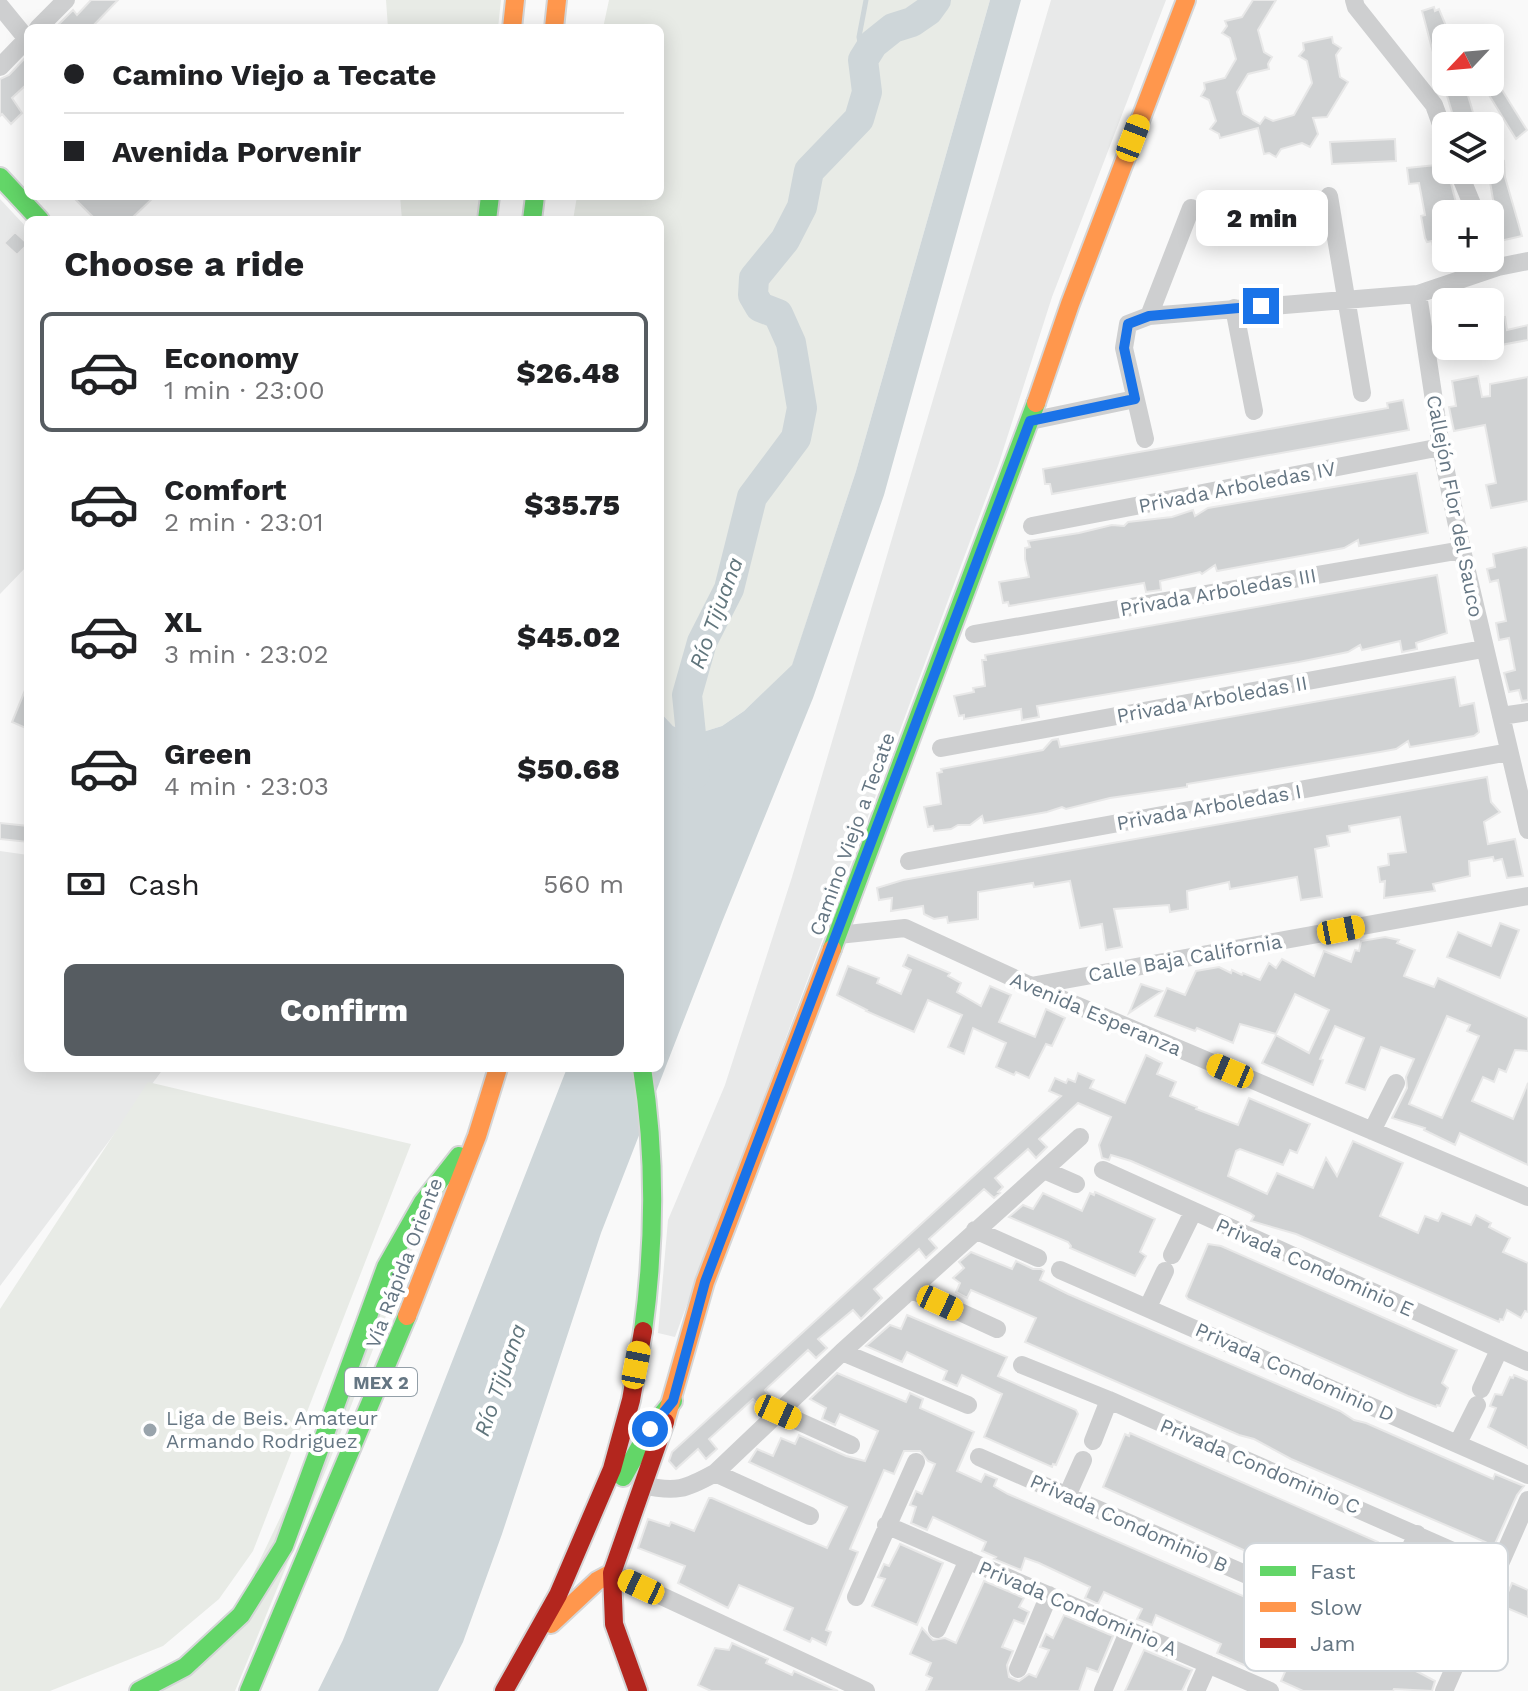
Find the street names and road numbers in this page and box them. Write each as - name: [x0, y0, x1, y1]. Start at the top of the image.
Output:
- street label: Callejón Flor del Sauco: [1422, 393, 1488, 619]
- street label: Privada Arboledas IV: [1136, 456, 1338, 518]
- street label: Privada Arboledas III: [1118, 563, 1318, 621]
- street label: Privada Arboledas II: [1115, 670, 1309, 728]
- street label: Camino Viejo a Tecate: [804, 729, 900, 939]
- street label: Privada Arboledas I: [1115, 779, 1303, 835]
- street label: Calle Baja California: [1086, 929, 1284, 987]
- street label: Avenida Esperanza: [1007, 967, 1185, 1061]
- street label: Vía Rápida Oriente: [360, 1174, 448, 1352]
- street label: Privada Condominio E: [1213, 1213, 1417, 1321]
- street label: Privada Condominio D: [1192, 1317, 1398, 1427]
- road number: MEX 2: [345, 1368, 417, 1396]
- street label: Privada Condominio C: [1157, 1413, 1363, 1519]
- street label: Privada Condominio B: [1026, 1469, 1232, 1577]
- street label: Privada Condominio A: [975, 1555, 1181, 1661]

